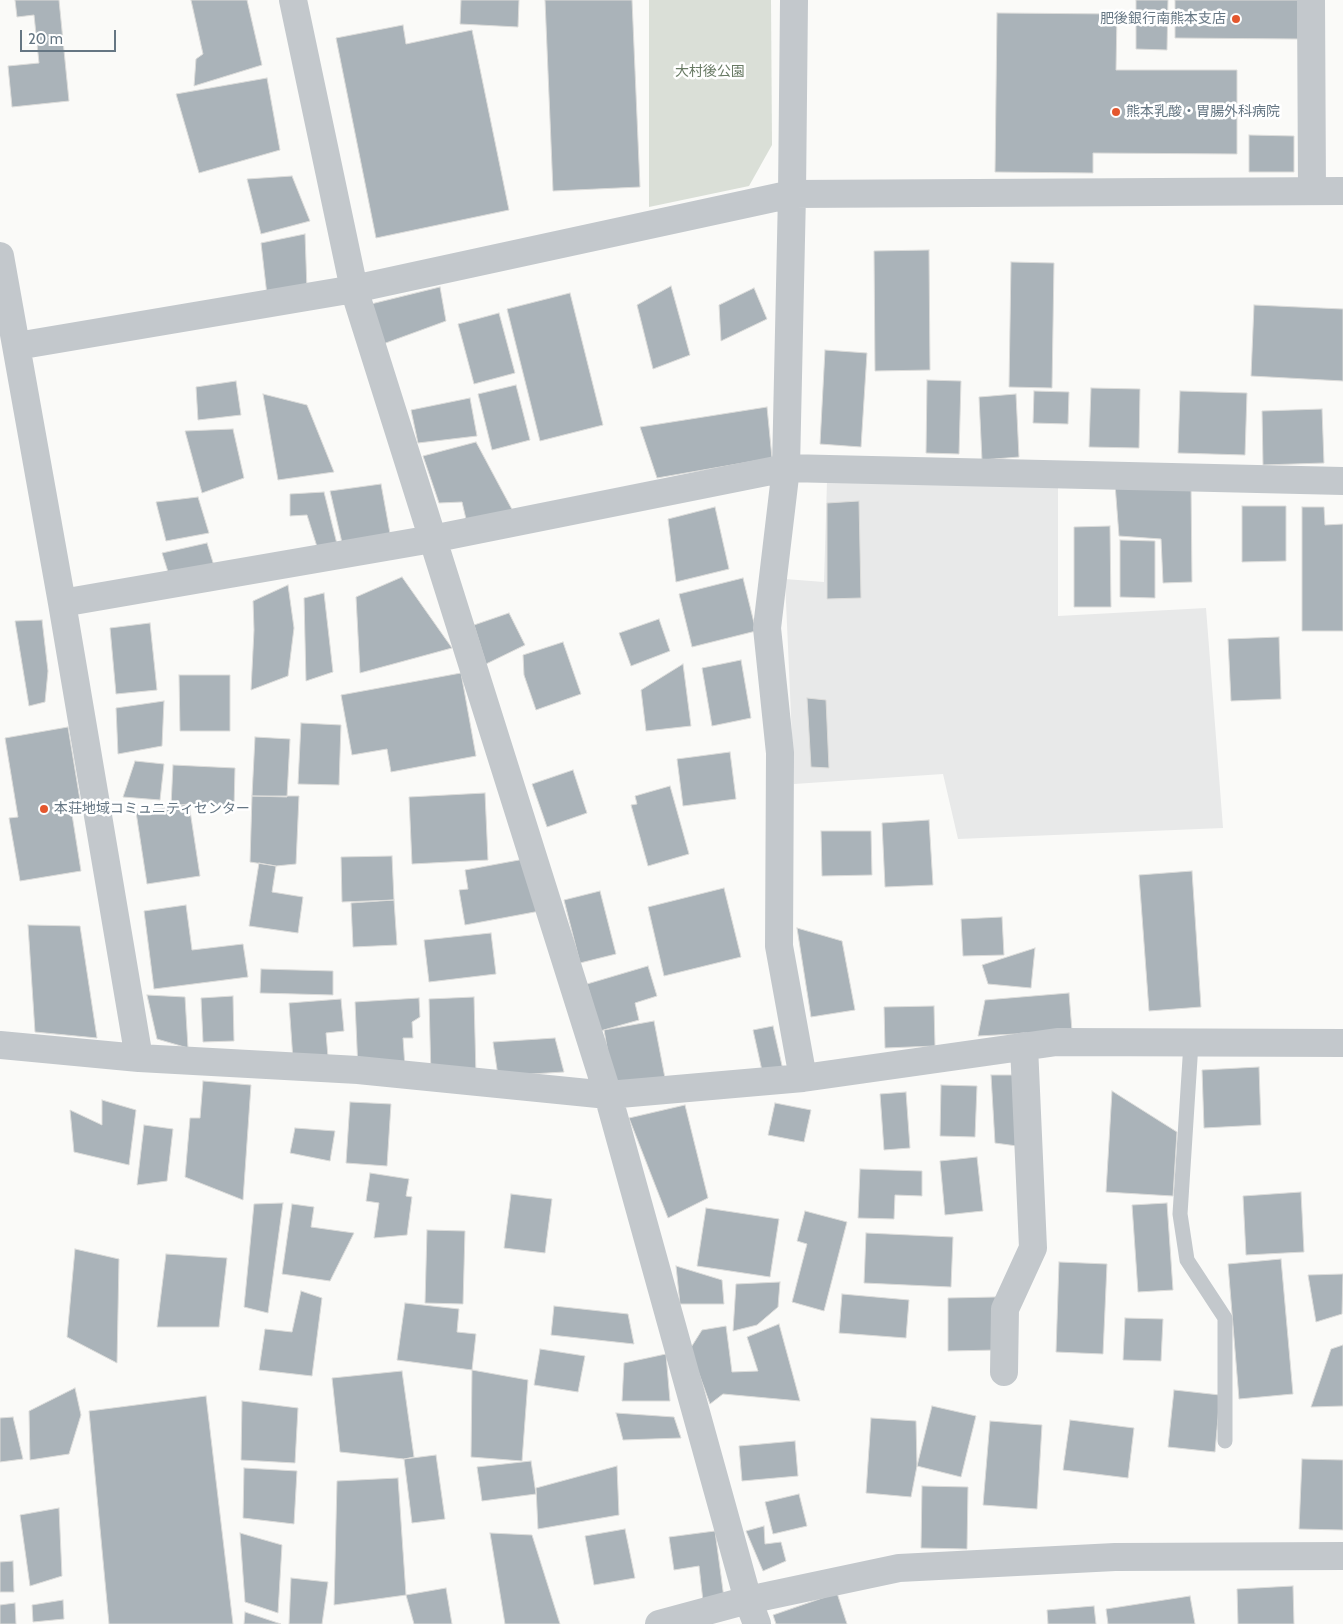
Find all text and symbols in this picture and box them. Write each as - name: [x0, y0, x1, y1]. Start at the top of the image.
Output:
- place label: 肥後銀行南熊本支店: [1100, 11, 1226, 27]
- marker: 肥後銀行南熊本支店: [1230, 13, 1242, 25]
- scale bar: [22, 20, 119, 52]
- text: 20 m: [28, 30, 63, 48]
- park label: 大村後公園: [675, 64, 745, 80]
- place label: 熊本乳酸・胃腸外科病院: [1126, 104, 1280, 120]
- marker: 熊本乳酸・胃腸外科病院: [1110, 106, 1122, 118]
- place label: 本荘地域コミュニティセンター: [54, 801, 250, 817]
- marker: 本荘地域コミュニティセンター: [38, 803, 50, 815]

